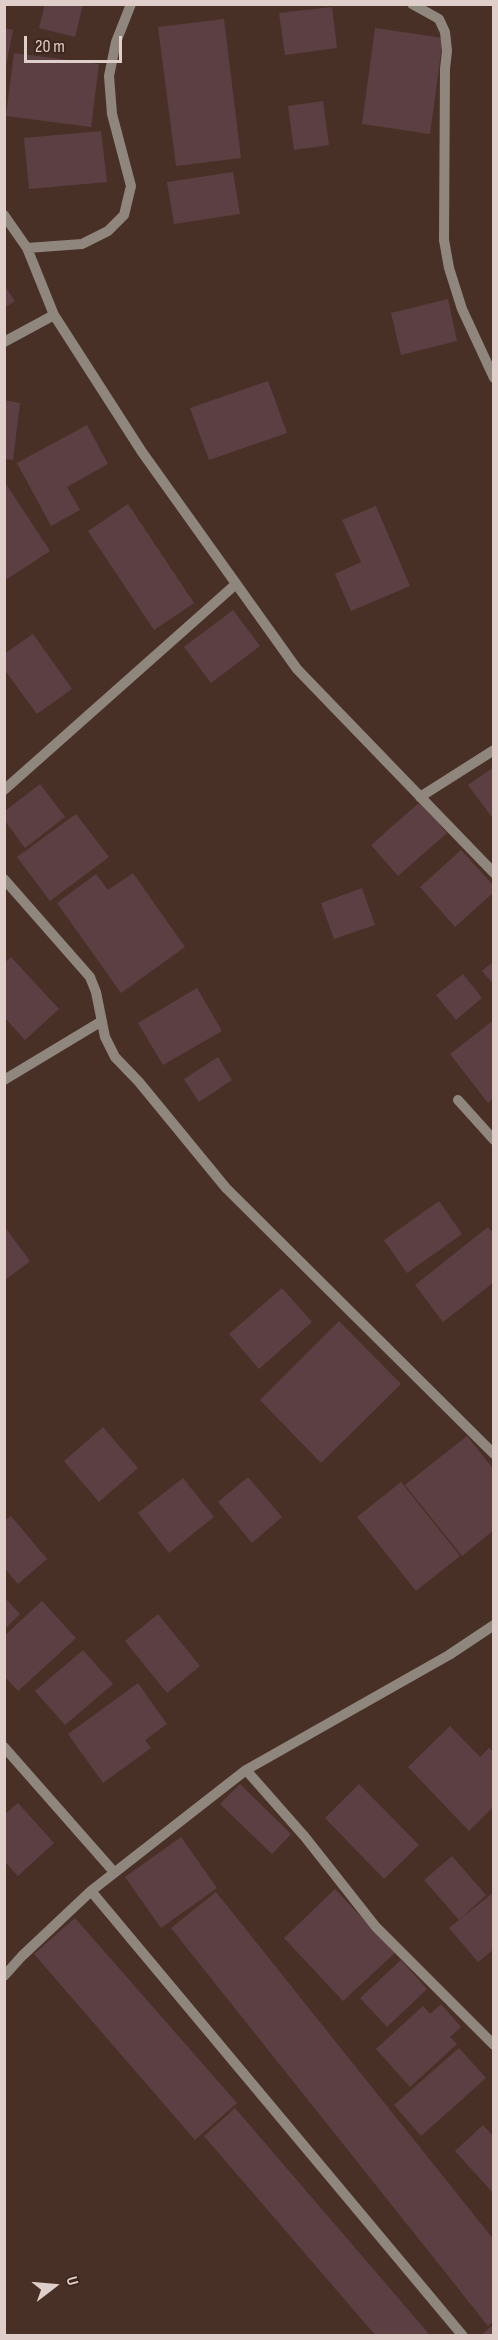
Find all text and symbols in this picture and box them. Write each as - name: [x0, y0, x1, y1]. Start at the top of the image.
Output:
- scale bar: [27, 24, 124, 62]
- text: 20 m: [35, 36, 65, 57]
- north arrow: [24, 2256, 84, 2316]
- text: U: [62, 2274, 82, 2288]

